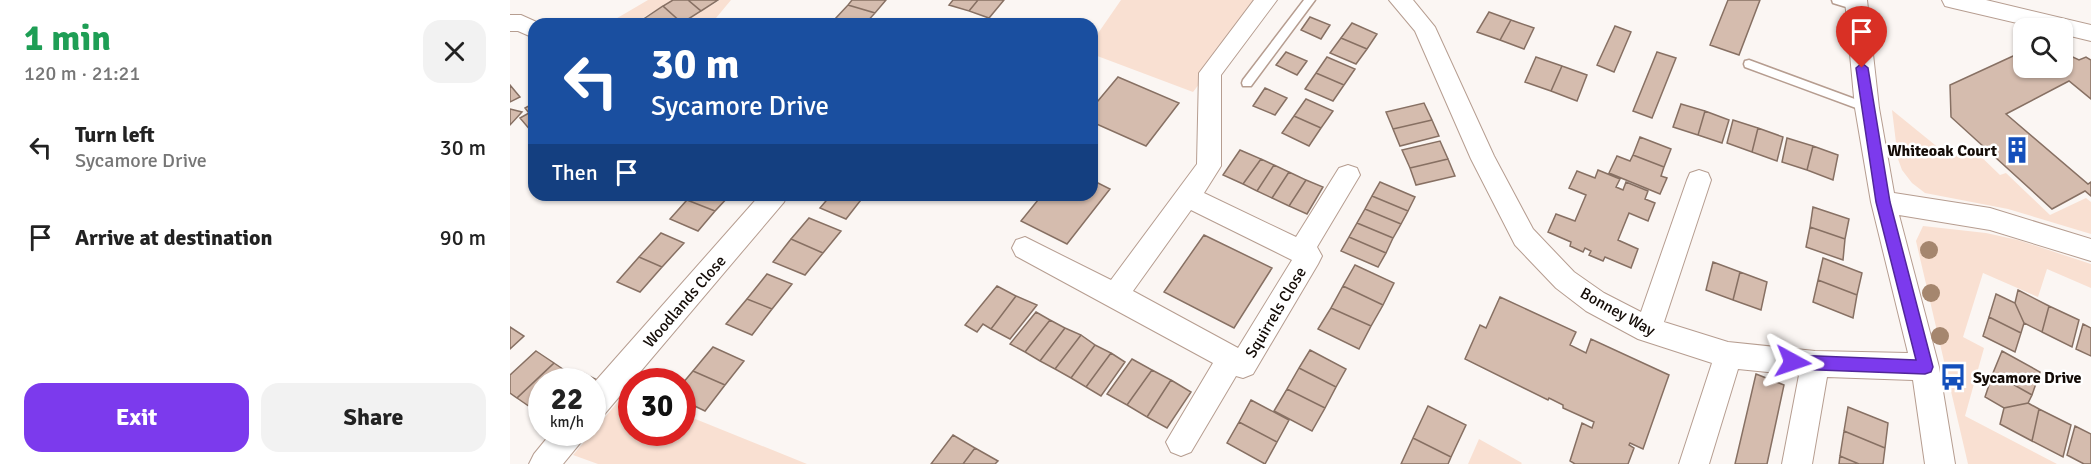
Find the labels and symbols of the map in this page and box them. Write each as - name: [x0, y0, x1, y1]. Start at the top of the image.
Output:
- pin: [1836, 6, 1887, 68]
- building icon: Whiteoak Court: [2002, 135, 2032, 165]
- place label: Whiteoak Court: [1887, 141, 1997, 161]
- street label: Woodlands Close: [639, 251, 730, 352]
- street label: Squirrels Close: [1241, 263, 1311, 362]
- street label: Bonney Way: [1577, 283, 1659, 341]
- position arrow: [1761, 330, 1825, 394]
- bus stop icon: Sycamore Drive: [1938, 362, 1968, 392]
- speed limit sign: 30: [618, 368, 696, 446]
- place label: Sycamore Drive: [1973, 368, 2082, 388]

